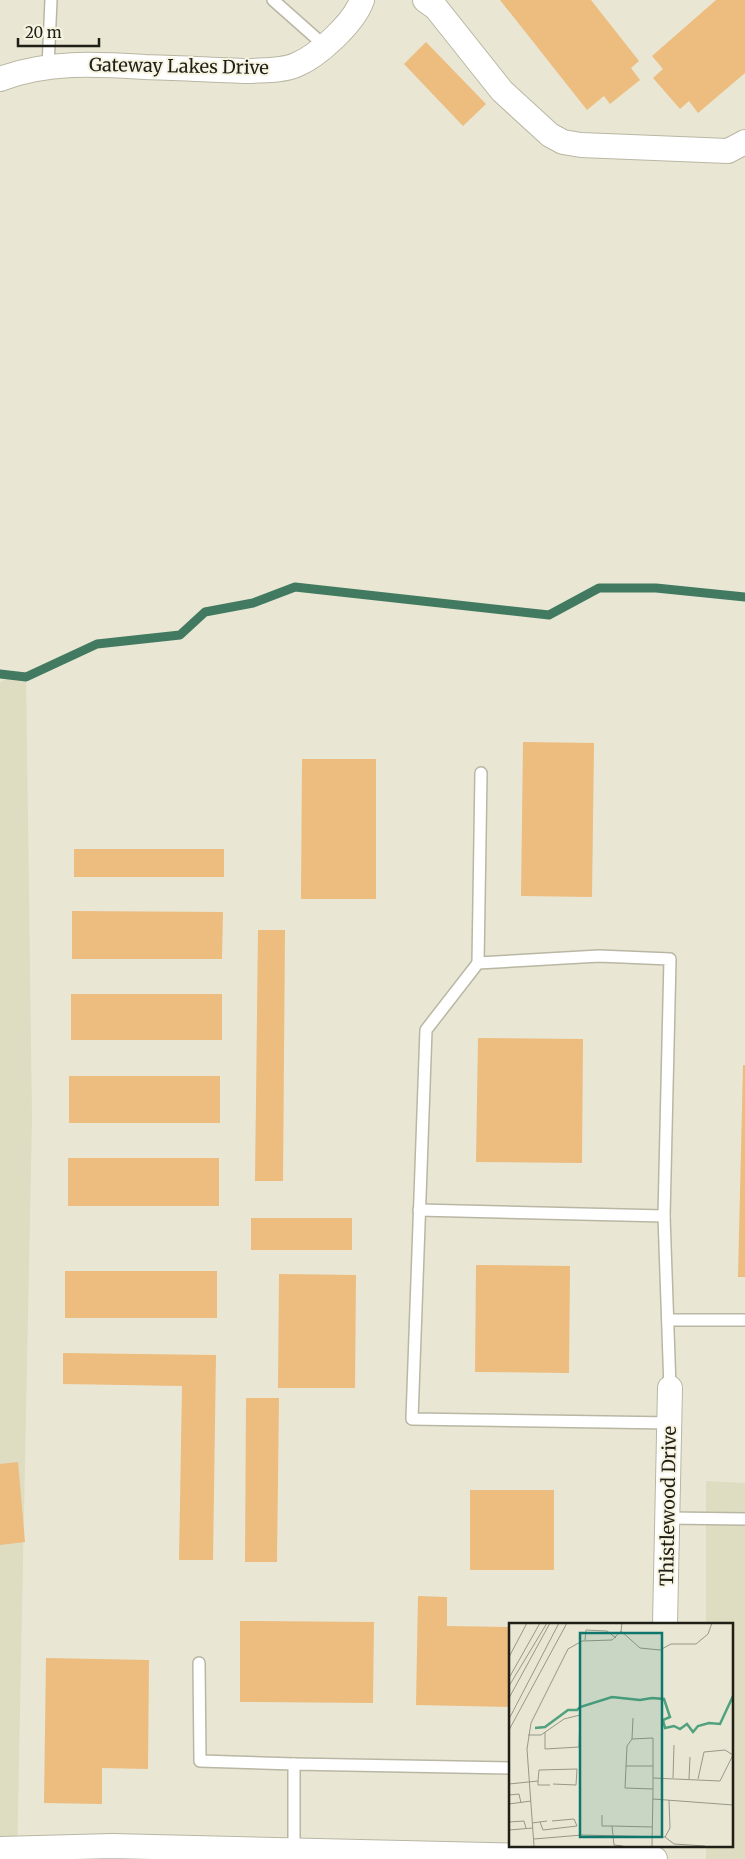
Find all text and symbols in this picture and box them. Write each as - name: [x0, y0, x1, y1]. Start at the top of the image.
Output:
- scale bar: [18, 15, 99, 47]
- text: 20 m: [25, 23, 62, 42]
- street label: Gateway Lakes Drive: [89, 53, 269, 79]
- street label: Thistlewood Drive: [655, 1426, 681, 1586]
- inset map: [509, 1623, 732, 1846]

